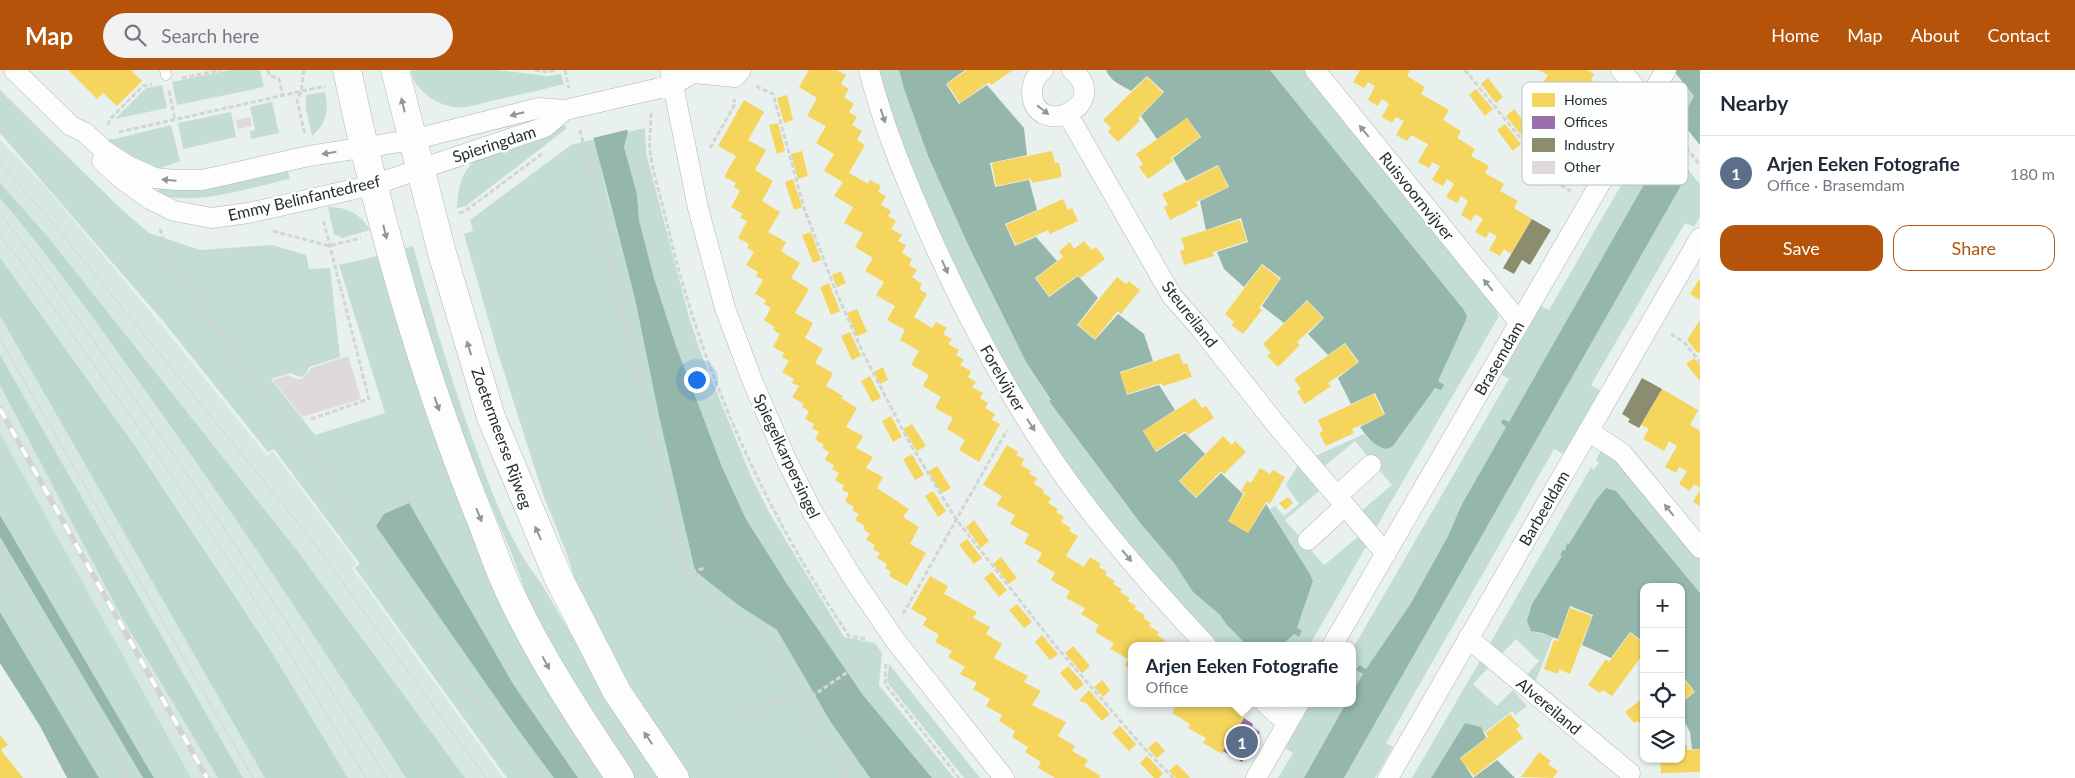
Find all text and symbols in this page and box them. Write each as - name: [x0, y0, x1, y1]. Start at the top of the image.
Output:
- search box: [103, 13, 453, 58]
- text: Map: [25, 21, 73, 50]
- icon: search: [121, 21, 149, 49]
- text: Search here: [161, 24, 259, 47]
- text: Home: [1771, 24, 1819, 46]
- text: Map: [1847, 24, 1883, 46]
- text: About: [1911, 24, 1960, 46]
- text: Contact: [1988, 24, 2050, 46]
- legend: [1522, 82, 1688, 185]
- text: Nearby: [1720, 90, 1788, 115]
- text: Homes: [1564, 91, 1607, 108]
- one-way arrow: [399, 98, 407, 113]
- one-way arrow: [1036, 105, 1049, 116]
- one-way arrow: [880, 109, 888, 124]
- one-way arrow: [510, 110, 525, 118]
- text: Offices: [1564, 113, 1608, 130]
- street label: Spieringdam: [450, 121, 538, 166]
- one-way arrow: [1359, 125, 1370, 138]
- text: Industry: [1564, 136, 1615, 153]
- street label: Ruisvoornvijver: [1376, 148, 1459, 244]
- one-way arrow: [321, 149, 337, 157]
- text: Arjen Eeken Fotografie: [1767, 152, 1960, 175]
- text: Other: [1564, 158, 1601, 175]
- text: 1: [1731, 164, 1741, 183]
- text: 180 m: [2010, 164, 2055, 183]
- street label: Emmy Belinfantedreef: [226, 171, 382, 224]
- one-way arrow: [161, 175, 177, 183]
- text: Office · Brasemdam: [1767, 175, 1905, 194]
- one-way arrow: [381, 225, 389, 240]
- button: Save: [1720, 225, 1883, 271]
- button: Share: [1893, 225, 2055, 271]
- one-way arrow: [941, 260, 949, 274]
- street label: Steureiland: [1159, 277, 1222, 351]
- one-way arrow: [1483, 278, 1494, 291]
- street label: Brasemdam: [1470, 317, 1527, 398]
- one-way arrow: [465, 340, 473, 355]
- street label: Forelvijver: [977, 341, 1030, 414]
- street label: Zoetermeerse Rijweg: [468, 365, 537, 511]
- your location: [684, 367, 710, 393]
- street label: Spiegelkarpersingel: [750, 390, 825, 521]
- one-way arrow: [434, 397, 441, 412]
- one-way arrow: [1026, 418, 1035, 431]
- street label: Barbeeldam: [1514, 467, 1573, 549]
- one-way arrow: [1664, 504, 1675, 517]
- one-way arrow: [475, 508, 483, 522]
- one-way arrow: [534, 526, 542, 540]
- one-way arrow: [1121, 549, 1132, 562]
- map controls: [1640, 583, 1685, 763]
- button: +: [1640, 583, 1685, 628]
- button: −: [1640, 628, 1685, 673]
- popup: [1128, 642, 1356, 707]
- text: Arjen Eeken Fotografie: [1146, 654, 1338, 677]
- one-way arrow: [542, 655, 550, 670]
- street label: Alvereiland: [1513, 673, 1585, 738]
- button: locate: [1640, 673, 1685, 718]
- text: Office: [1146, 677, 1188, 696]
- button: layers: [1640, 718, 1685, 763]
- pin: 1: [1226, 723, 1258, 761]
- one-way arrow: [643, 731, 653, 744]

